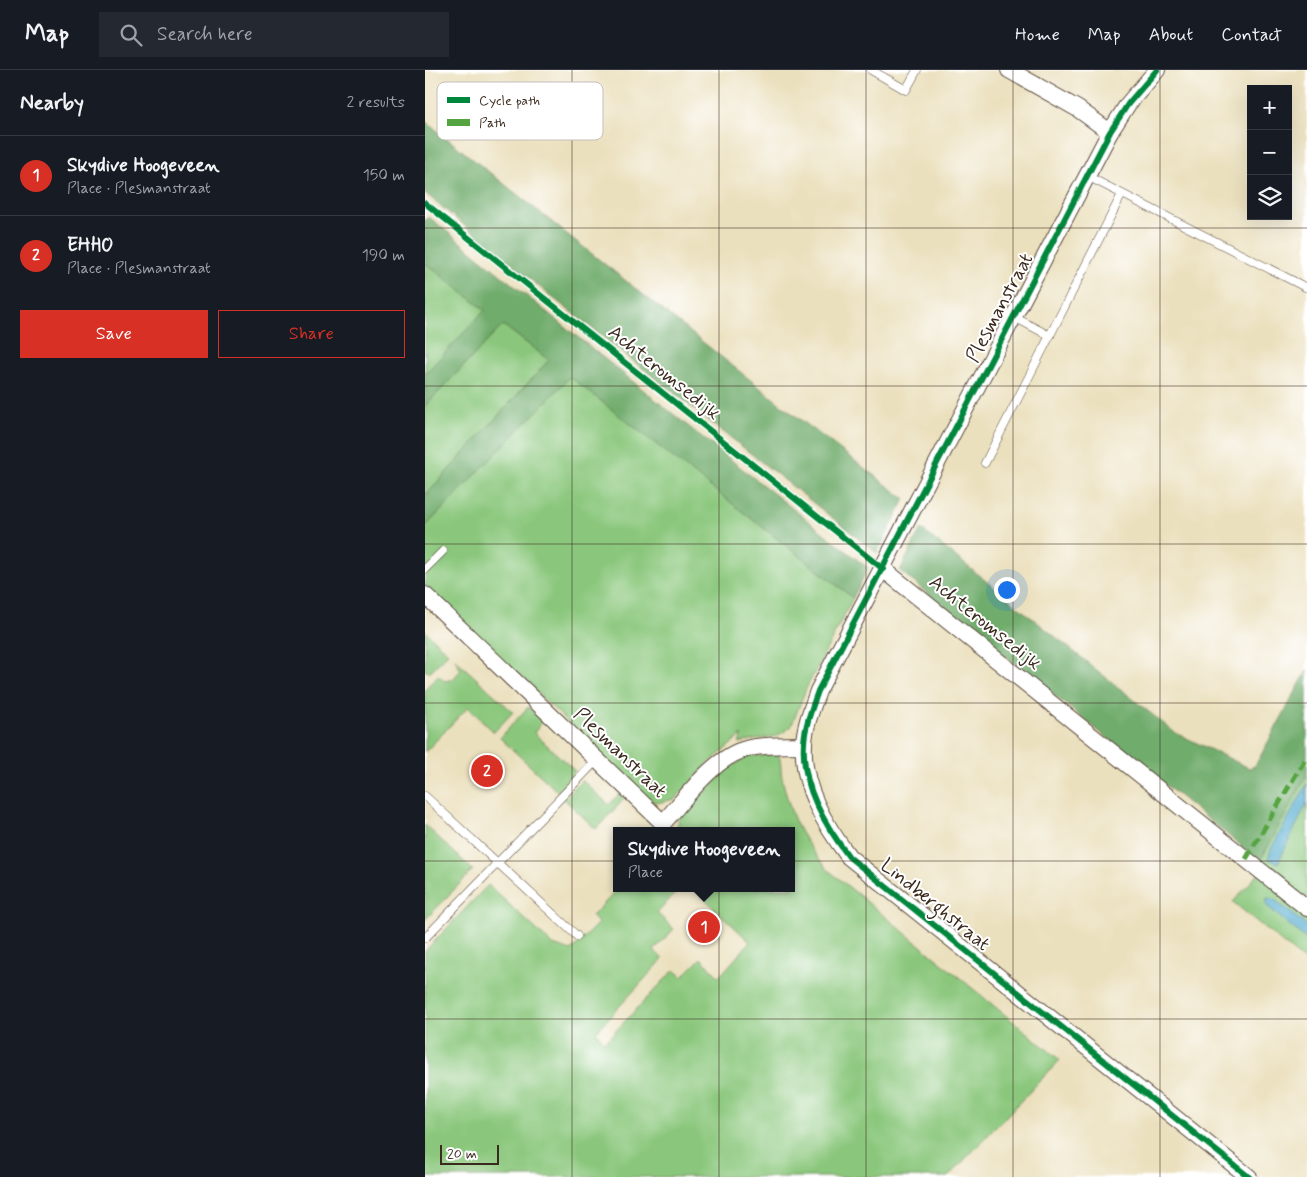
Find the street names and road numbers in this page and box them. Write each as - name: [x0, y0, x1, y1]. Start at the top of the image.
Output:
- street label: Plesmanstraat: [960, 249, 1040, 367]
- street label: Achteromsedijk: [602, 319, 726, 427]
- street label: Achteromsedijk: [923, 569, 1047, 677]
- street label: Plesmanstraat: [567, 701, 673, 805]
- street label: Lindberghstraat: [873, 852, 995, 959]

